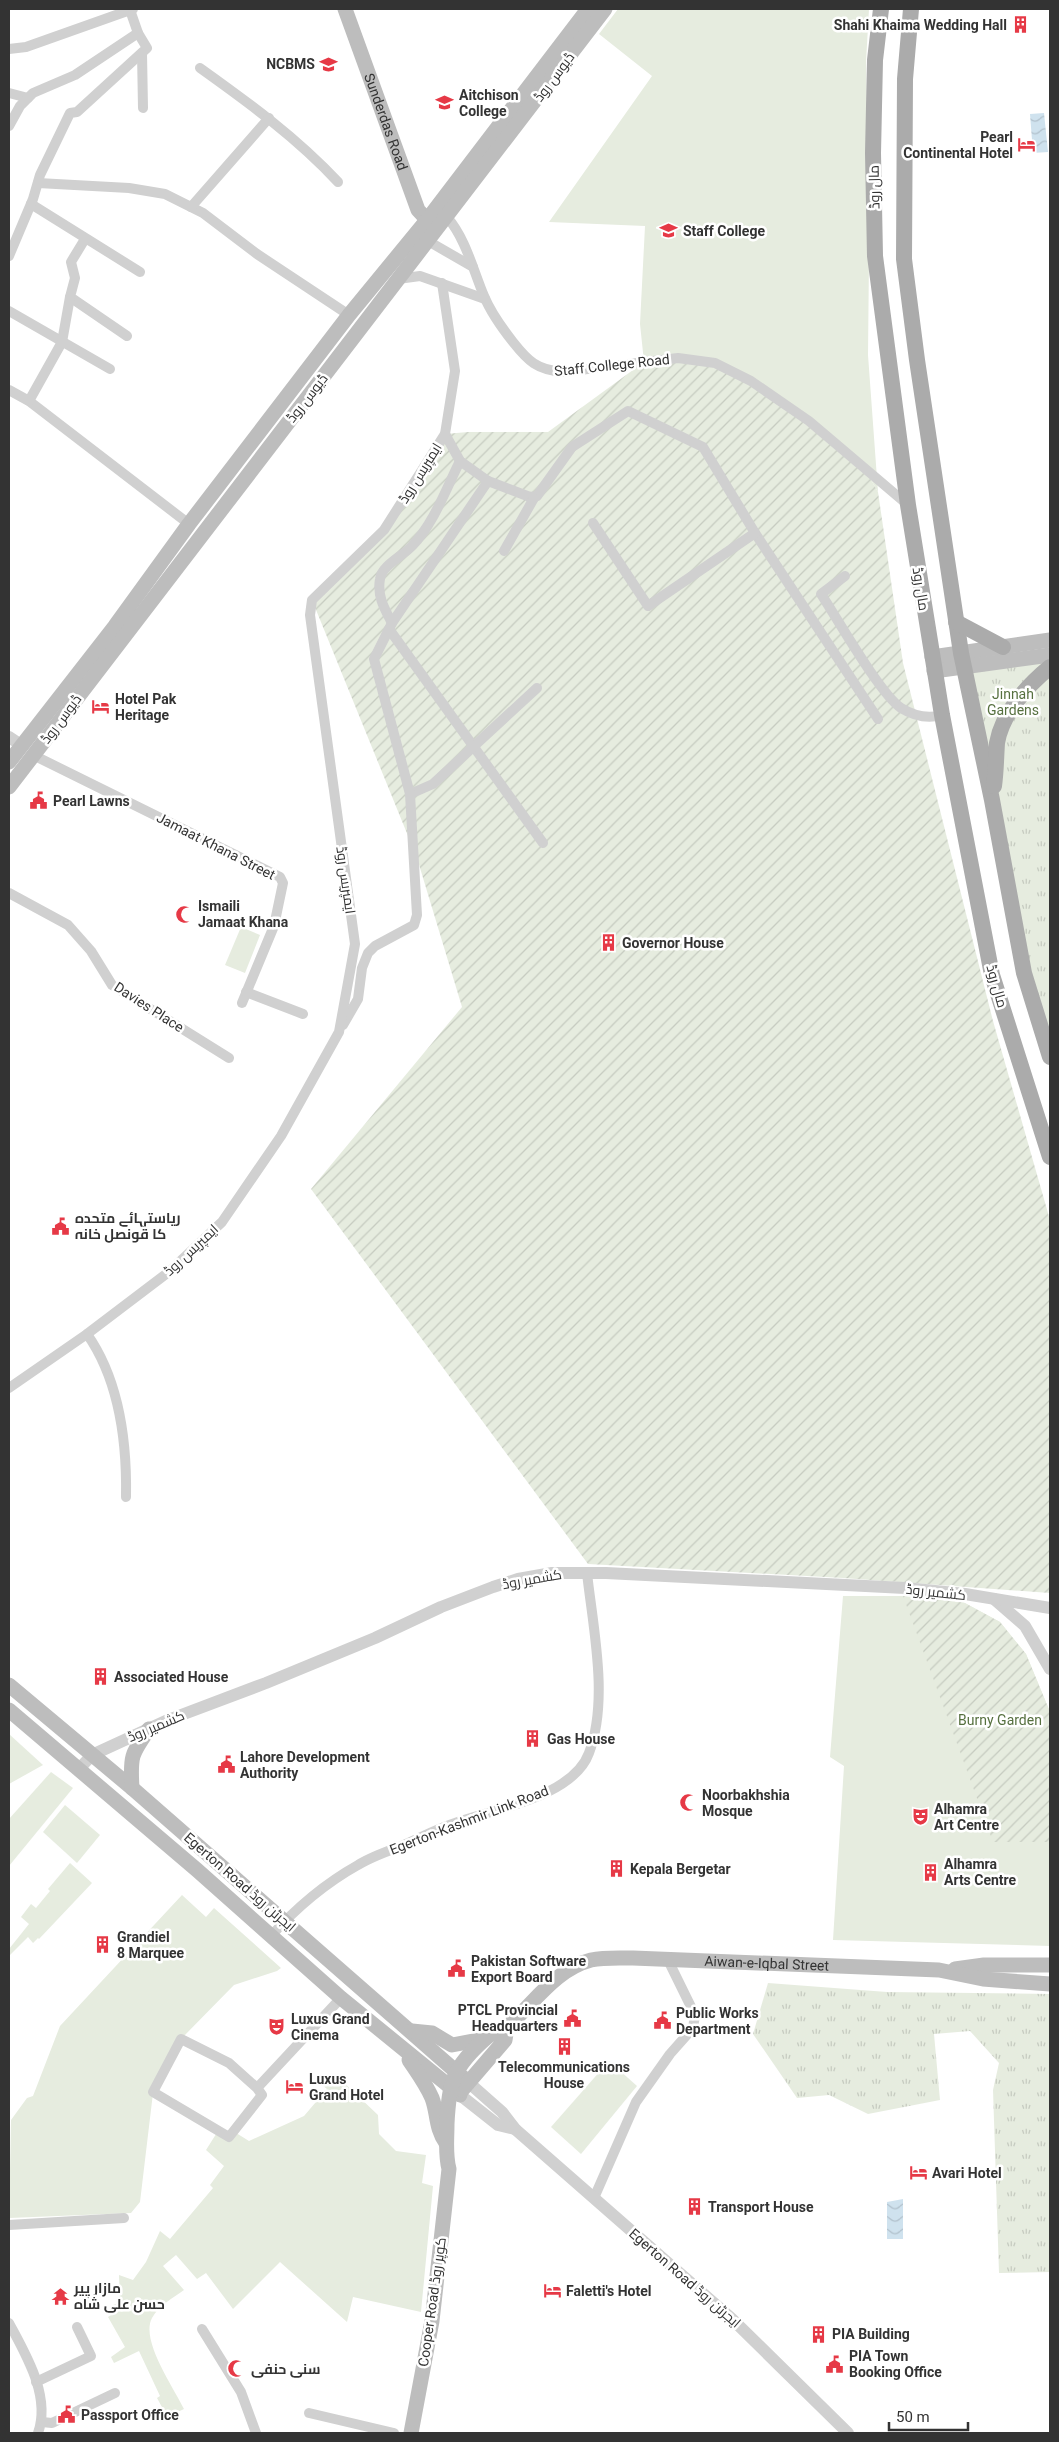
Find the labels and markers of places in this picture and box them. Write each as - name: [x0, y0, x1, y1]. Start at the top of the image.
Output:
- building icon: Shahi Khaima Wedding Hall: [1011, 15, 1031, 35]
- place label: Shahi Khaima Wedding Hall: [834, 17, 1007, 33]
- school or university icon: NCBMS: [319, 54, 339, 74]
- place label: NCBMS: [266, 56, 315, 72]
- place label: Aitchison College: [459, 87, 519, 119]
- school or university icon: Aitchison College: [435, 93, 455, 113]
- place label: Pearl Continental Hotel: [903, 129, 1013, 161]
- hotel icon: Pearl Continental Hotel: [1017, 135, 1037, 155]
- school or university icon: Staff College: [659, 221, 679, 241]
- place label: Staff College: [683, 223, 765, 239]
- place label: Hotel Pak Heritage: [115, 691, 177, 723]
- hotel icon: Hotel Pak Heritage: [91, 697, 111, 717]
- public building icon: Pearl Lawns: [29, 791, 49, 811]
- place label: Pearl Lawns: [53, 793, 130, 809]
- place label: Ismaili Jamaat Khana: [198, 898, 289, 930]
- mosque icon: Ismaili Jamaat Khana: [174, 904, 194, 924]
- building icon: Governor House: [598, 933, 618, 953]
- place label: Governor House: [622, 935, 724, 951]
- place label: ریاستہائے متحدہ کا قونصل خانہ: [75, 1210, 180, 1243]
- public building icon: ریاستہائے متحدہ کا قونصل خانہ: [51, 1216, 71, 1236]
- building icon: Associated House: [90, 1667, 110, 1687]
- place label: Associated House: [114, 1669, 229, 1685]
- building icon: Gas House: [523, 1729, 543, 1749]
- place label: Gas House: [547, 1731, 616, 1747]
- place label: Lahore Development Authority: [240, 1749, 370, 1781]
- public building icon: Lahore Development Authority: [216, 1755, 236, 1775]
- place label: Noorbakhshia Mosque: [702, 1787, 790, 1819]
- mosque icon: Noorbakhshia Mosque: [678, 1793, 698, 1813]
- place label: Alhamra Art Centre: [934, 1801, 999, 1833]
- theatre icon: Alhamra Art Centre: [910, 1807, 930, 1827]
- place label: Alhamra Arts Centre: [944, 1856, 1017, 1888]
- building icon: Kepala Bergetar: [606, 1859, 626, 1879]
- place label: Kepala Bergetar: [630, 1861, 731, 1877]
- building icon: Alhamra Arts Centre: [920, 1862, 940, 1882]
- place label: Grandiel 8 Marquee: [117, 1929, 185, 1961]
- building icon: Grandiel 8 Marquee: [93, 1935, 113, 1955]
- place label: Pakistan Software Export Board: [471, 1953, 586, 1985]
- public building icon: Pakistan Software Export Board: [447, 1959, 467, 1979]
- place label: PTCL Provincial Headquarters: [458, 2002, 558, 2034]
- place label: Public Works Department: [676, 2005, 759, 2037]
- public building icon: PTCL Provincial Headquarters: [562, 2008, 582, 2028]
- place label: Luxus Grand Cinema: [291, 2011, 370, 2043]
- public building icon: Public Works Department: [652, 2011, 672, 2031]
- theatre icon: Luxus Grand Cinema: [267, 2017, 287, 2037]
- building icon: Telecommunications House: [554, 2037, 574, 2057]
- place label: Telecommunications House: [498, 2059, 630, 2091]
- place label: Luxus Grand Hotel: [309, 2071, 384, 2103]
- hotel icon: Luxus Grand Hotel: [285, 2077, 305, 2097]
- hotel icon: Avari Hotel: [908, 2163, 928, 2183]
- place label: Avari Hotel: [932, 2165, 1002, 2181]
- building icon: Transport House: [684, 2197, 704, 2217]
- place label: Transport House: [708, 2199, 814, 2215]
- place label: مازار پیر حسن علی شاہ: [73, 2280, 165, 2313]
- hotel icon: Faletti's Hotel: [542, 2281, 562, 2301]
- place label: Faletti's Hotel: [566, 2283, 652, 2299]
- temple icon: مازار پیر حسن علی شاہ: [50, 2286, 70, 2306]
- building icon: PIA Building: [808, 2324, 828, 2344]
- place label: PIA Building: [832, 2326, 910, 2342]
- place label: PIA Town Booking Office: [849, 2348, 942, 2380]
- public building icon: PIA Town Booking Office: [825, 2354, 845, 2374]
- mosque icon: سنی حنفی: [227, 2359, 247, 2379]
- place label: سنی حنفی: [251, 2361, 320, 2378]
- public building icon: Passport Office: [57, 2405, 77, 2425]
- place label: Passport Office: [81, 2407, 179, 2423]

